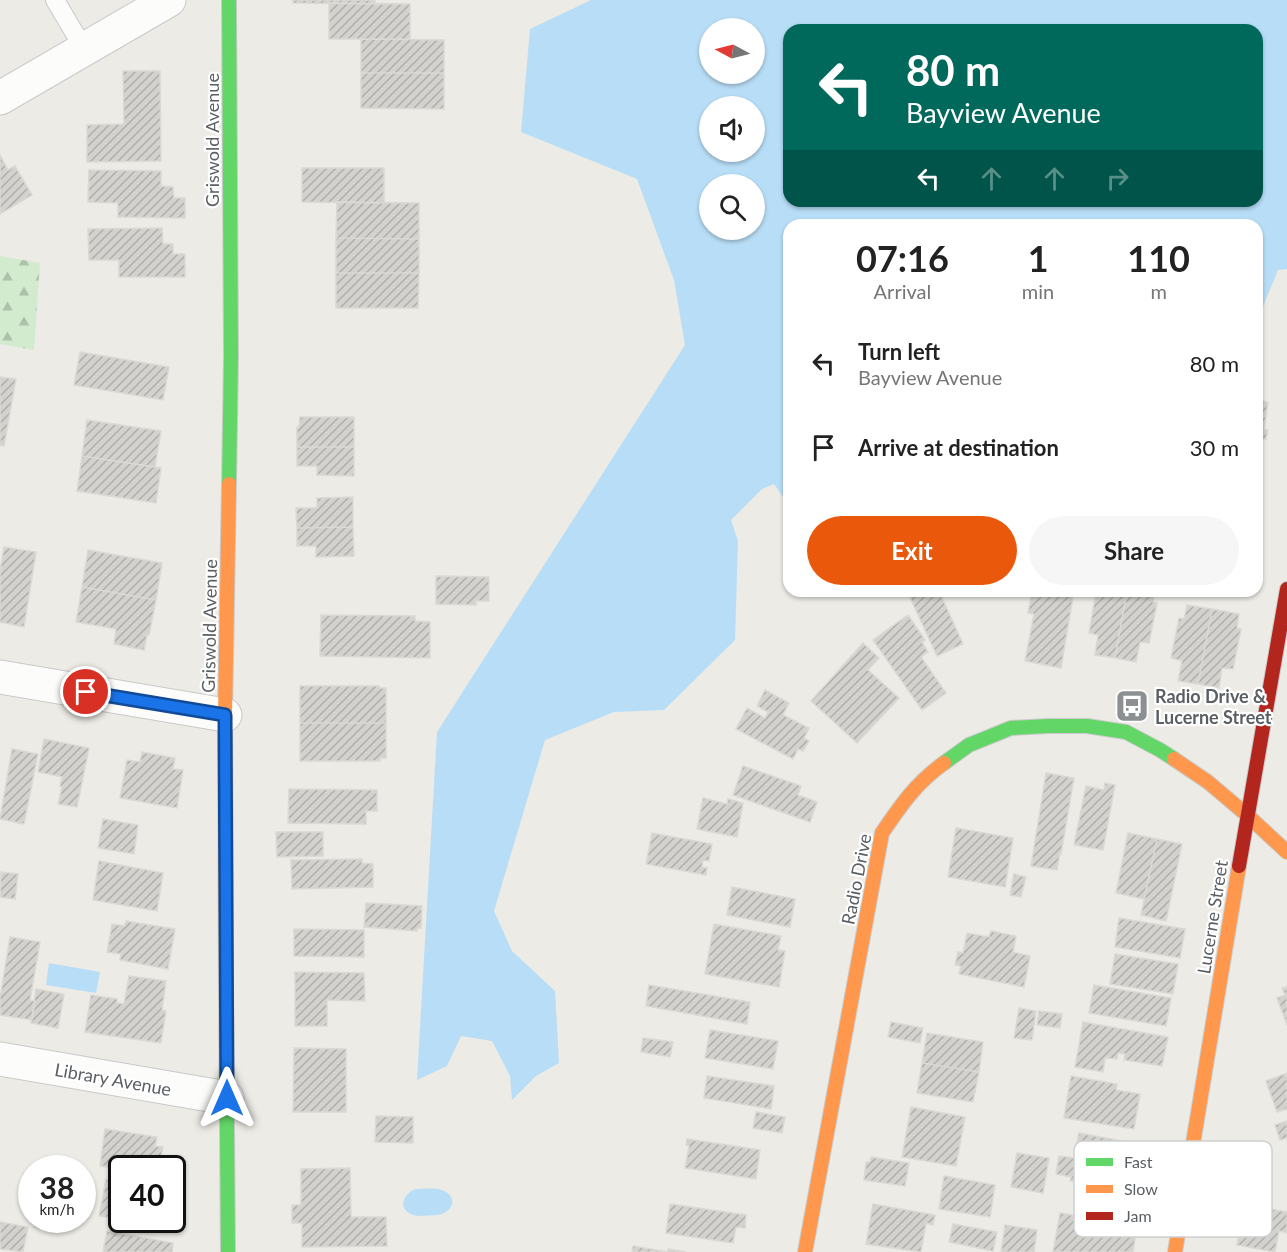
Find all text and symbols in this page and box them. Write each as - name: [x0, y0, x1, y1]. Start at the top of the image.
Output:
- north arrow: [699, 18, 765, 84]
- map controls: [699, 18, 765, 240]
- text: 80 m: [906, 45, 1000, 95]
- icon: left: [807, 48, 885, 126]
- street label: Griswold Avenue: [201, 73, 223, 207]
- button: sound: [699, 96, 765, 162]
- text: Bayview Avenue: [906, 96, 1101, 129]
- icon: left: [912, 162, 945, 195]
- icon: ahead: [975, 162, 1008, 195]
- icon: ahead: [1038, 162, 1071, 195]
- icon: right: [1101, 162, 1134, 195]
- button: search: [699, 174, 765, 240]
- text: 07:16: [856, 236, 949, 280]
- text: 1: [1028, 236, 1049, 280]
- text: 110: [1127, 236, 1190, 280]
- text: Arrival: [874, 279, 931, 303]
- text: min: [1022, 279, 1054, 303]
- text: m: [1150, 279, 1167, 303]
- text: Turn left: [858, 338, 940, 365]
- icon: left: [807, 347, 840, 380]
- text: 80 m: [1190, 350, 1239, 377]
- text: Bayview Avenue: [858, 365, 1002, 389]
- icon: arrive: [807, 431, 840, 464]
- text: Arrive at destination: [858, 434, 1059, 461]
- text: 30 m: [1190, 434, 1239, 461]
- button: Exit: [807, 516, 1017, 585]
- button: Share: [1029, 516, 1239, 585]
- street label: Griswold Avenue: [197, 559, 221, 693]
- pin: [60, 666, 111, 717]
- icon: arrive: [69, 675, 102, 708]
- place label: Radio Drive & Lucerne Street: [1155, 685, 1272, 728]
- bus stop icon: Radio Drive & Lucerne Street: [1114, 688, 1150, 724]
- street label: Radio Drive: [836, 832, 876, 926]
- street label: Lucerne Street: [1192, 858, 1232, 975]
- street label: Library Avenue: [53, 1058, 173, 1100]
- position arrow: [195, 1066, 259, 1130]
- legend: [1074, 1141, 1272, 1237]
- text: Fast: [1124, 1152, 1153, 1171]
- speed limit sign: 40: [108, 1155, 186, 1233]
- text: 38: [40, 1169, 74, 1205]
- text: Slow: [1124, 1179, 1158, 1198]
- text: km/h: [39, 1200, 75, 1218]
- text: Jam: [1124, 1206, 1152, 1225]

